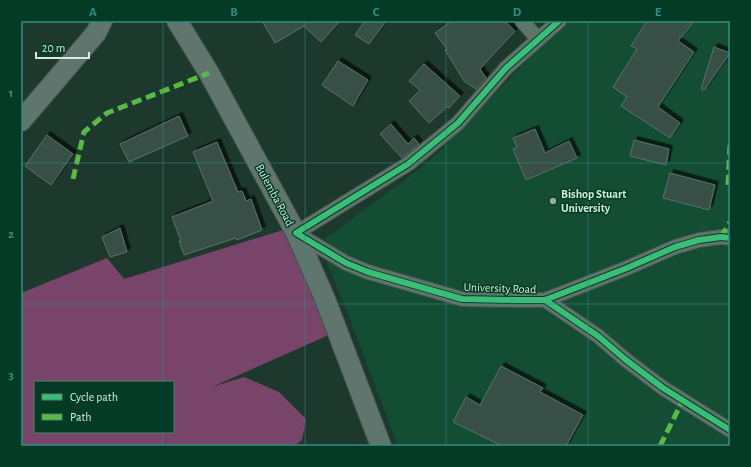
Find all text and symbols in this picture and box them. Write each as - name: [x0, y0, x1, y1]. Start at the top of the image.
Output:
- text: A: [89, 6, 97, 19]
- text: B: [230, 6, 238, 19]
- text: C: [373, 6, 380, 19]
- text: D: [513, 6, 522, 19]
- text: E: [655, 6, 662, 19]
- scale bar: [36, 34, 89, 60]
- text: 20 m: [42, 42, 65, 54]
- text: 1: [9, 87, 13, 100]
- street label: Bulemba Road: [254, 162, 296, 228]
- place label: Bishop Stuart University: [561, 188, 626, 215]
- marker: Bishop Stuart University: [548, 196, 558, 206]
- text: 2: [8, 228, 14, 241]
- street label: University Road: [463, 281, 537, 296]
- text: 3: [8, 369, 14, 382]
- legend: [34, 381, 174, 433]
- text: Cycle path: [70, 391, 118, 404]
- text: Path: [70, 411, 92, 423]

